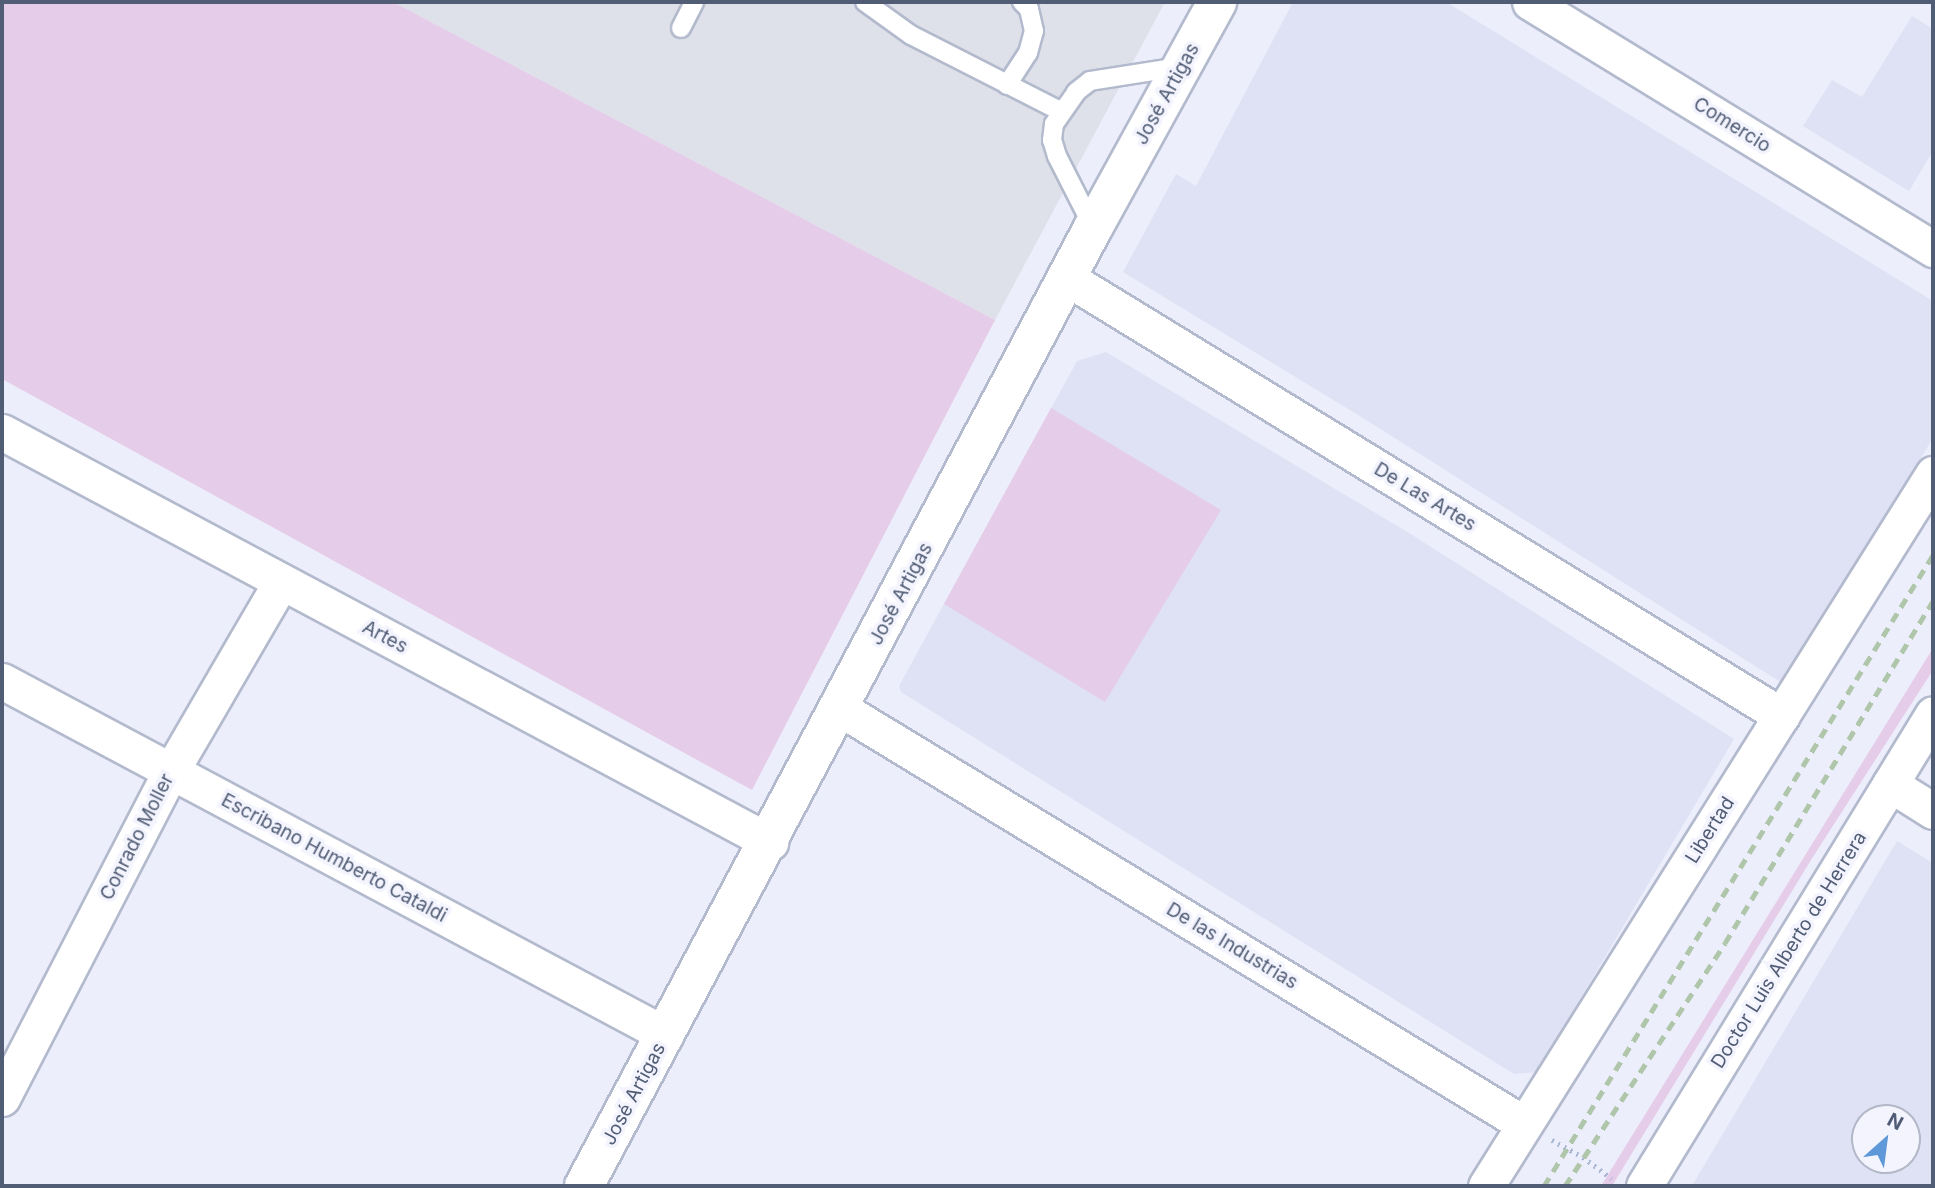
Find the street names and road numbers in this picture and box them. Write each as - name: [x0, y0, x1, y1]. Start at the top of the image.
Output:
- street label: José Artigas: [1130, 39, 1204, 149]
- street label: Comercio: [1689, 92, 1775, 158]
- street label: De Las Artes: [1370, 458, 1480, 536]
- street label: José Artigas: [865, 539, 937, 649]
- street label: Artes: [359, 616, 411, 658]
- street label: Conrado Moller: [95, 770, 179, 904]
- street label: Escribano Humberto Cataldi: [217, 789, 451, 927]
- street label: Libertad: [1681, 793, 1739, 867]
- street label: Doctor Luis Alberto de Herrera: [1706, 827, 1872, 1073]
- street label: De las Industrias: [1162, 898, 1302, 994]
- street label: José Artigas: [598, 1039, 670, 1149]

